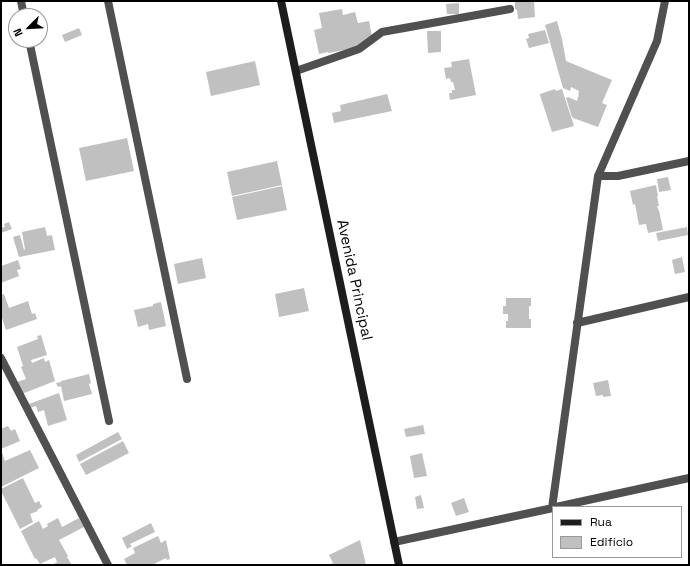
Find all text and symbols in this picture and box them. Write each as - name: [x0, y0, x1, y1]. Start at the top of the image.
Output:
- north arrow: [8, 8, 48, 48]
- text: N: [10, 26, 26, 39]
- street label: Avenida Principal: [332, 218, 376, 342]
- legend: [552, 506, 682, 558]
- text: Rua: [590, 514, 612, 530]
- text: Edifício: [590, 534, 633, 550]

